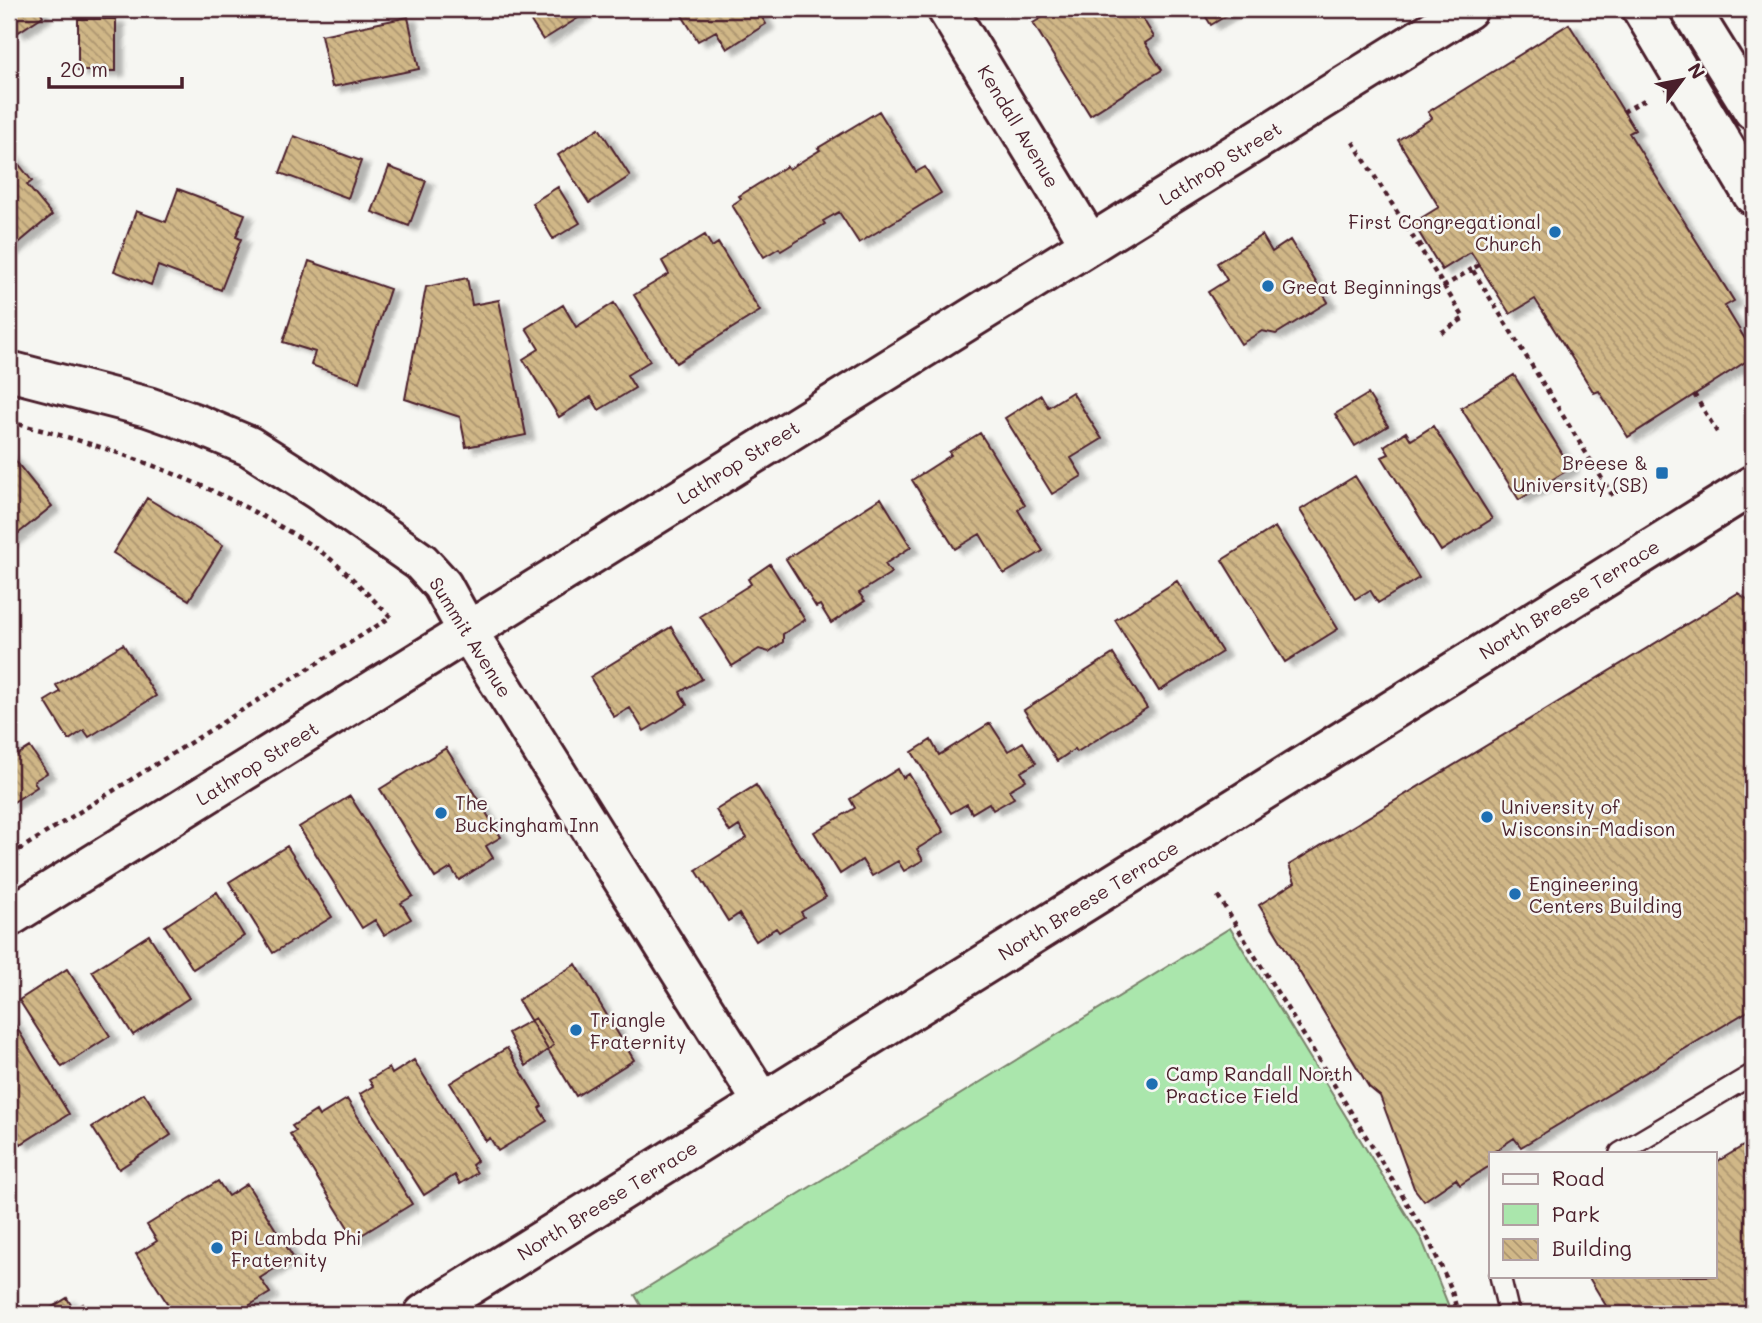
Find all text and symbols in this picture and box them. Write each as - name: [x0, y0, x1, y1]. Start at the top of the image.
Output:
- scale bar: [49, 46, 182, 90]
- north arrow: [1646, 46, 1716, 116]
- text: 20 m: [60, 55, 108, 82]
- text: N: [1682, 58, 1711, 83]
- street label: Kendall Avenue: [972, 60, 1066, 192]
- street label: Lathrop Street: [1154, 115, 1286, 211]
- place label: First Congregational Church: [1348, 209, 1541, 256]
- marker: First Congregational Church: [1547, 224, 1563, 240]
- place label: Great Beginnings: [1282, 274, 1442, 299]
- marker: Great Beginnings: [1260, 278, 1276, 294]
- street label: Lathrop Street: [672, 414, 804, 510]
- place label: Breese & University (SB): [1513, 450, 1648, 497]
- marker: Breese & University (SB): [1654, 465, 1670, 481]
- street label: North Breese Terrace: [1474, 533, 1664, 665]
- street label: Summit Avenue: [424, 572, 518, 702]
- street label: Lathrop Street: [191, 715, 323, 811]
- place label: The Buckingham Inn: [455, 790, 599, 837]
- place label: University of Wisconsin-Madison: [1501, 794, 1675, 841]
- marker: The Buckingham Inn: [433, 805, 449, 821]
- marker: University of Wisconsin-Madison: [1479, 809, 1495, 825]
- street label: North Breese Terrace: [993, 834, 1183, 966]
- place label: Engineering Centers Building: [1529, 871, 1682, 918]
- marker: Engineering Centers Building: [1507, 886, 1523, 902]
- place label: Triangle Fraternity: [590, 1007, 686, 1054]
- marker: Triangle Fraternity: [568, 1022, 584, 1038]
- place label: Camp Randall North Practice Field: [1166, 1061, 1352, 1108]
- marker: Camp Randall North Practice Field: [1144, 1076, 1160, 1092]
- street label: North Breese Terrace: [512, 1134, 702, 1266]
- legend: [1489, 1152, 1716, 1278]
- text: Road: [1552, 1164, 1604, 1191]
- text: Park: [1552, 1200, 1600, 1227]
- place label: Pi Lambda Phi Fraternity: [231, 1225, 362, 1272]
- text: Building: [1552, 1234, 1632, 1261]
- marker: Pi Lambda Phi Fraternity: [209, 1240, 225, 1256]

